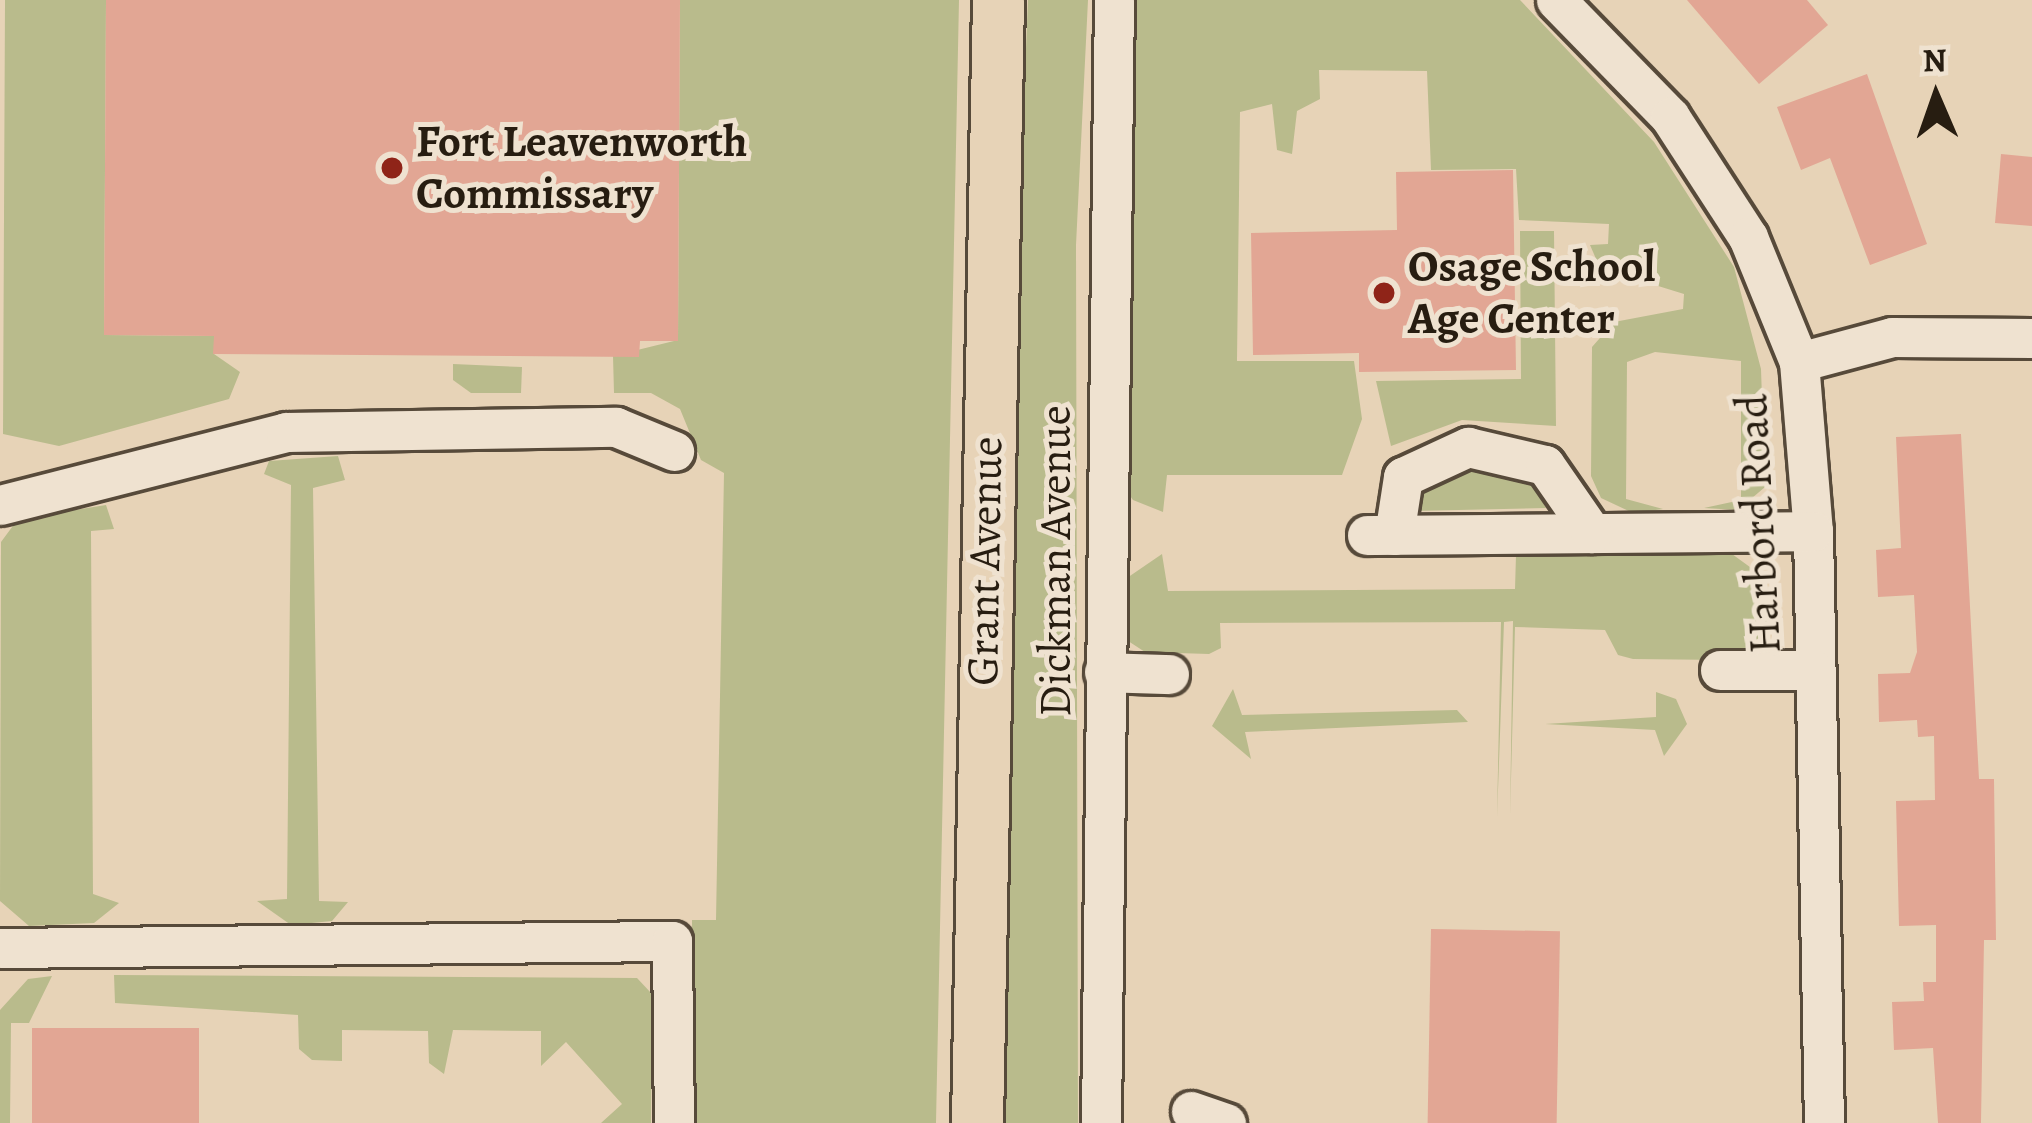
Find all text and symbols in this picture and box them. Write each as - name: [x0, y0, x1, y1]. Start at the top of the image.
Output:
- north arrow: [1876, 36, 1996, 156]
- text: N: [1922, 37, 1948, 82]
- place label: Fort Leavenworth Commissary: [416, 115, 747, 221]
- marker: Fort Leavenworth Commissary: [379, 155, 405, 181]
- place label: Osage School Age Center: [1408, 240, 1655, 346]
- marker: Osage School Age Center: [1371, 280, 1397, 306]
- street label: Harbord Road: [1725, 393, 1793, 655]
- street label: Dickman Avenue: [1029, 405, 1083, 717]
- street label: Grant Avenue: [956, 436, 1014, 686]

